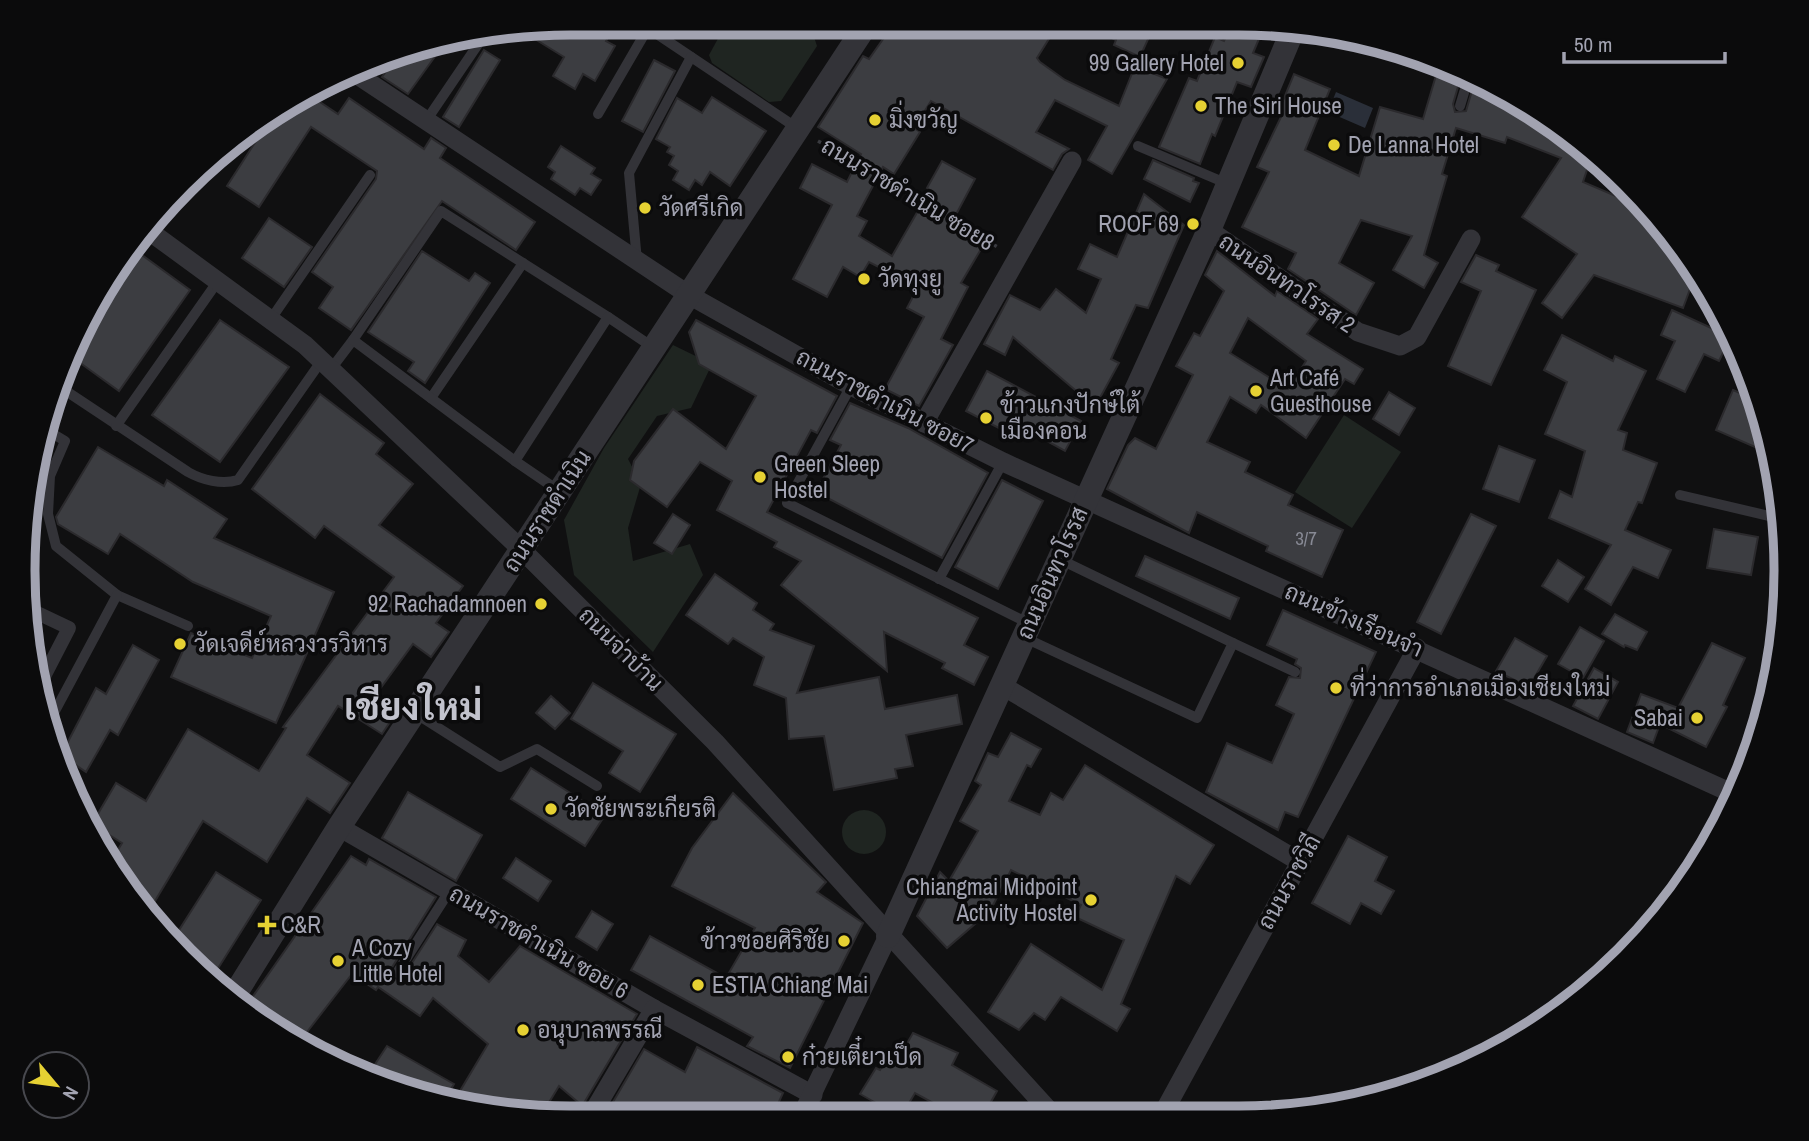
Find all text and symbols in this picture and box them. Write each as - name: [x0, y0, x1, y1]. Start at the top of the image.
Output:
- scale bar: [1564, 21, 1725, 65]
- text: 50 m: [1574, 30, 1612, 59]
- place label: 99 Gallery Hotel: [1089, 47, 1224, 78]
- marker: 99 Gallery Hotel: [1230, 55, 1246, 71]
- place label: The Siri House: [1215, 90, 1342, 121]
- marker: The Siri House: [1193, 98, 1209, 114]
- place label: มิ่งขวัญ: [889, 100, 958, 135]
- marker: มิ่งขวัญ: [867, 112, 883, 128]
- place label: De Lanna Hotel: [1348, 129, 1479, 160]
- street label: ถนนราชดำเนิน ซอย8: [816, 130, 1001, 258]
- marker: De Lanna Hotel: [1326, 137, 1342, 153]
- place label: วัดศรีเกิด: [659, 192, 743, 223]
- marker: วัดศรีเกิด: [637, 200, 653, 216]
- place label: ROOF 69: [1098, 208, 1179, 239]
- marker: ROOF 69: [1185, 216, 1201, 232]
- street label: ถนนอินทวโรรส 2: [1213, 226, 1361, 340]
- place label: วัดทุงยู: [878, 263, 942, 296]
- marker: วัดทุงยู: [856, 271, 872, 287]
- street label: ถนนราชดำเนิน ซอย7: [791, 341, 979, 460]
- place label: Art Café Guesthouse: [1269, 362, 1372, 419]
- marker: Art Café Guesthouse: [1248, 383, 1264, 399]
- place label: ข้าวแกงปักษ์ใต้ เมืองคอน: [1000, 389, 1141, 446]
- marker: ข้าวแกงปักษ์ใต้ เมืองคอน: [978, 410, 994, 426]
- street label: ถนนราชดำเนิน: [495, 444, 598, 578]
- place label: Green Sleep Hostel: [774, 448, 880, 505]
- marker: Green Sleep Hostel: [752, 469, 768, 485]
- street label: ถนนอินทวโรรส: [1008, 502, 1095, 644]
- house number: 3/7: [1295, 525, 1317, 551]
- street label: ถนนข้างเรือนจำ: [1280, 575, 1428, 664]
- place label: 92 Rachadamnoen: [368, 588, 527, 619]
- marker: 92 Rachadamnoen: [533, 596, 549, 612]
- street label: ถนนจ่าบ้าน: [572, 600, 670, 698]
- place label: วัดเจดีย์หลวงวรวิหาร: [194, 628, 388, 659]
- marker: วัดเจดีย์หลวงวรวิหาร: [172, 636, 188, 652]
- place label: ที่ว่าการอำเภอเมืองเชียงใหม่: [1350, 667, 1610, 703]
- marker: ที่ว่าการอำเภอเมืองเชียงใหม่: [1328, 680, 1344, 696]
- district label: เชียงใหม่: [344, 682, 482, 732]
- place label: Sabai: [1634, 702, 1683, 733]
- marker: Sabai: [1689, 710, 1705, 726]
- place label: วัดชัยพระเกียรติ: [565, 793, 716, 824]
- marker: วัดชัยพระเกียรติ: [543, 801, 559, 817]
- street label: ถนนราชวิถี: [1250, 829, 1327, 935]
- place label: Chiangmai Midpoint Activity Hostel: [906, 871, 1077, 928]
- street label: ถนนราชดำเนิน ซอย 6: [444, 878, 634, 1005]
- marker: Chiangmai Midpoint Activity Hostel: [1083, 892, 1099, 908]
- place label: C&R: [281, 909, 321, 940]
- marker: C&R: [259, 917, 275, 933]
- place label: ข้าวซอยศิริชัย: [701, 925, 830, 956]
- place label: A Cozy Little Hotel: [351, 932, 442, 989]
- marker: ข้าวซอยศิริชัย: [836, 933, 852, 949]
- marker: A Cozy Little Hotel: [330, 953, 346, 969]
- place label: ESTIA Chiang Mai: [712, 969, 868, 1000]
- marker: ESTIA Chiang Mai: [690, 977, 706, 993]
- place label: อนุบาลพรรณี: [537, 1014, 662, 1046]
- marker: อนุบาลพรรณี: [515, 1022, 531, 1038]
- place label: ก๋วยเตี๋ยวเป็ด: [802, 1035, 922, 1072]
- marker: ก๋วยเตี๋ยวเป็ด: [780, 1049, 796, 1065]
- north arrow: [21, 1050, 91, 1120]
- text: N: [57, 1082, 85, 1104]

